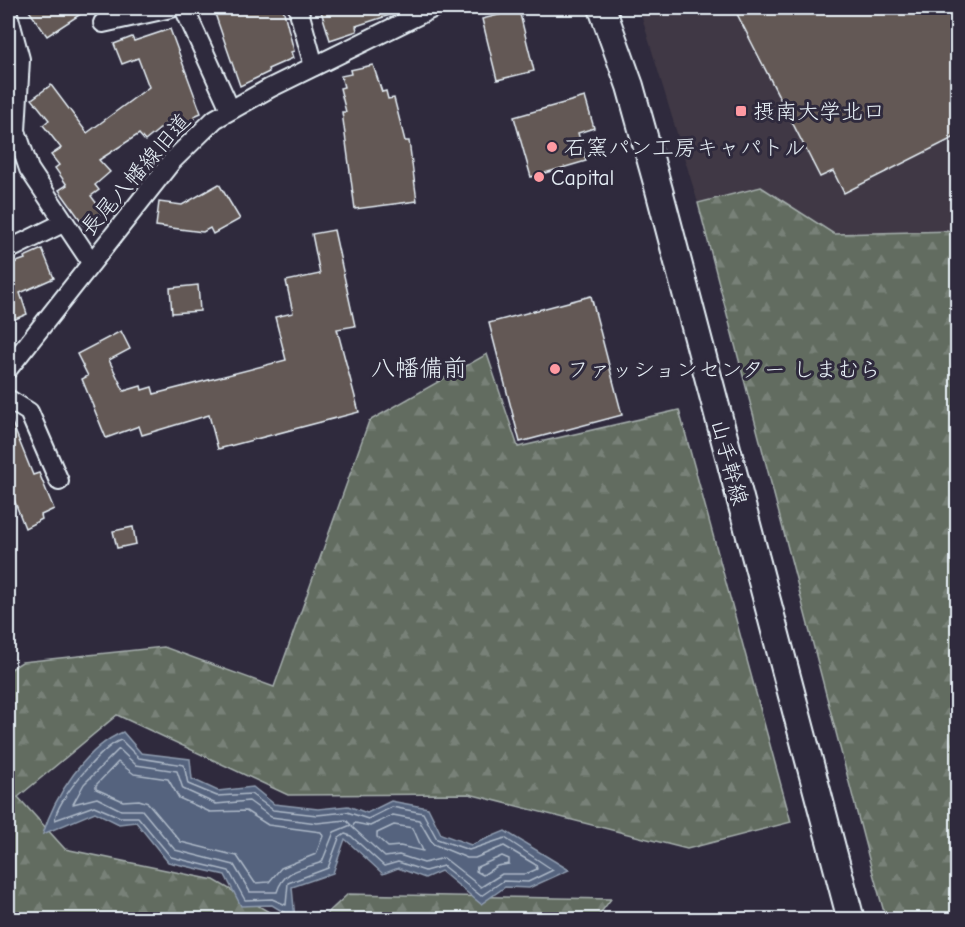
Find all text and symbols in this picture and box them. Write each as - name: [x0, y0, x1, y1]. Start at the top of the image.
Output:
- place label: 摂南大学北口: [753, 99, 885, 125]
- marker: 摂南大学北口: [734, 104, 748, 118]
- street label: 長尾八幡線旧道: [75, 108, 196, 241]
- place label: 石窯パン工房キャパトル: [564, 135, 806, 161]
- marker: 石窯パン工房キャパトル: [545, 140, 559, 154]
- place label: Capital: [551, 165, 614, 191]
- marker: Capital: [532, 170, 546, 184]
- district label: 八幡備前: [371, 354, 467, 382]
- place label: ファッションセンター しまむら: [567, 357, 881, 383]
- marker: ファッションセンター しまむら: [548, 362, 562, 376]
- street label: 山手幹線: [705, 416, 753, 508]

